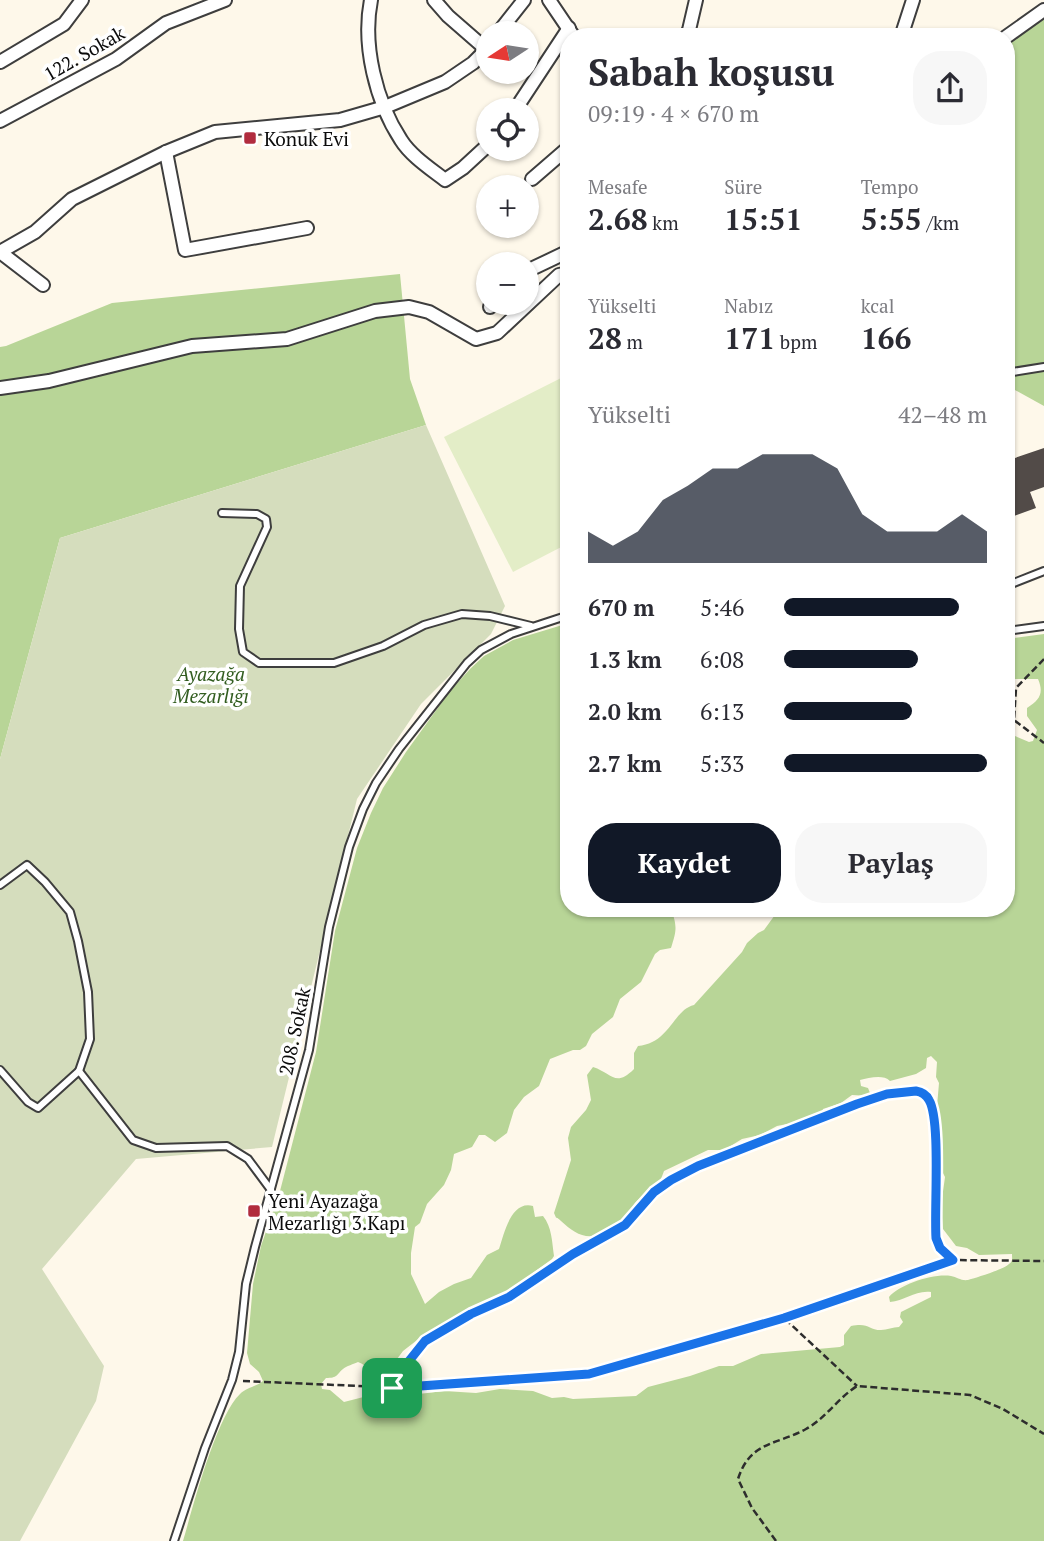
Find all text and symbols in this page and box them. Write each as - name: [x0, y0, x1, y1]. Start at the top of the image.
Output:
- street label: 122. Sokak: [39, 20, 129, 86]
- north arrow: [476, 21, 539, 84]
- map controls: [476, 21, 539, 315]
- text: Sabah koşusu: [588, 47, 835, 97]
- button: share: [913, 51, 987, 125]
- button: locate: [476, 98, 539, 161]
- text: 09:19 · 4 × 670 m: [588, 98, 759, 129]
- place label: Konuk Evi: [264, 126, 349, 151]
- marker: Konuk Evi: [242, 130, 258, 146]
- text: Mesafe: [588, 174, 648, 199]
- text: Süre: [724, 174, 762, 199]
- text: Tempo: [861, 174, 918, 199]
- button: +: [476, 175, 539, 238]
- text: 2.68: [588, 199, 648, 239]
- text: 15:51: [724, 199, 802, 239]
- text: 5:55: [861, 199, 922, 239]
- text: km: [648, 210, 679, 235]
- text: /km: [922, 210, 959, 235]
- button: −: [476, 252, 539, 315]
- text: Yükselti: [588, 293, 657, 318]
- text: Nabız: [724, 293, 773, 318]
- text: kcal: [861, 293, 894, 318]
- text: 28: [588, 318, 622, 358]
- text: 171: [724, 318, 775, 358]
- text: 166: [861, 318, 912, 358]
- text: m: [622, 329, 643, 354]
- text: bpm: [775, 329, 817, 354]
- text: Yükselti: [588, 399, 671, 430]
- text: 42–48 m: [898, 399, 987, 430]
- text: 670 m: [588, 592, 654, 623]
- text: 5:46: [700, 592, 744, 623]
- text: 1.3 km: [588, 644, 662, 675]
- text: 6:08: [700, 644, 744, 675]
- park label: Ayazağa Mezarlığı: [172, 661, 249, 708]
- text: 2.0 km: [588, 696, 662, 727]
- text: 6:13: [700, 696, 744, 727]
- text: 2.7 km: [588, 748, 662, 779]
- text: 5:33: [700, 748, 744, 779]
- button: Kaydet: [588, 823, 781, 903]
- button: Paylaş: [795, 823, 987, 903]
- street label: 208. Sokak: [272, 984, 316, 1077]
- place label: Yeni Ayazağa Mezarlığı 3.Kapı: [268, 1188, 406, 1235]
- marker: Yeni Ayazağa Mezarlığı 3.Kapı: [246, 1203, 262, 1219]
- pin: [362, 1358, 422, 1418]
- icon: arrive: [373, 1369, 411, 1407]

